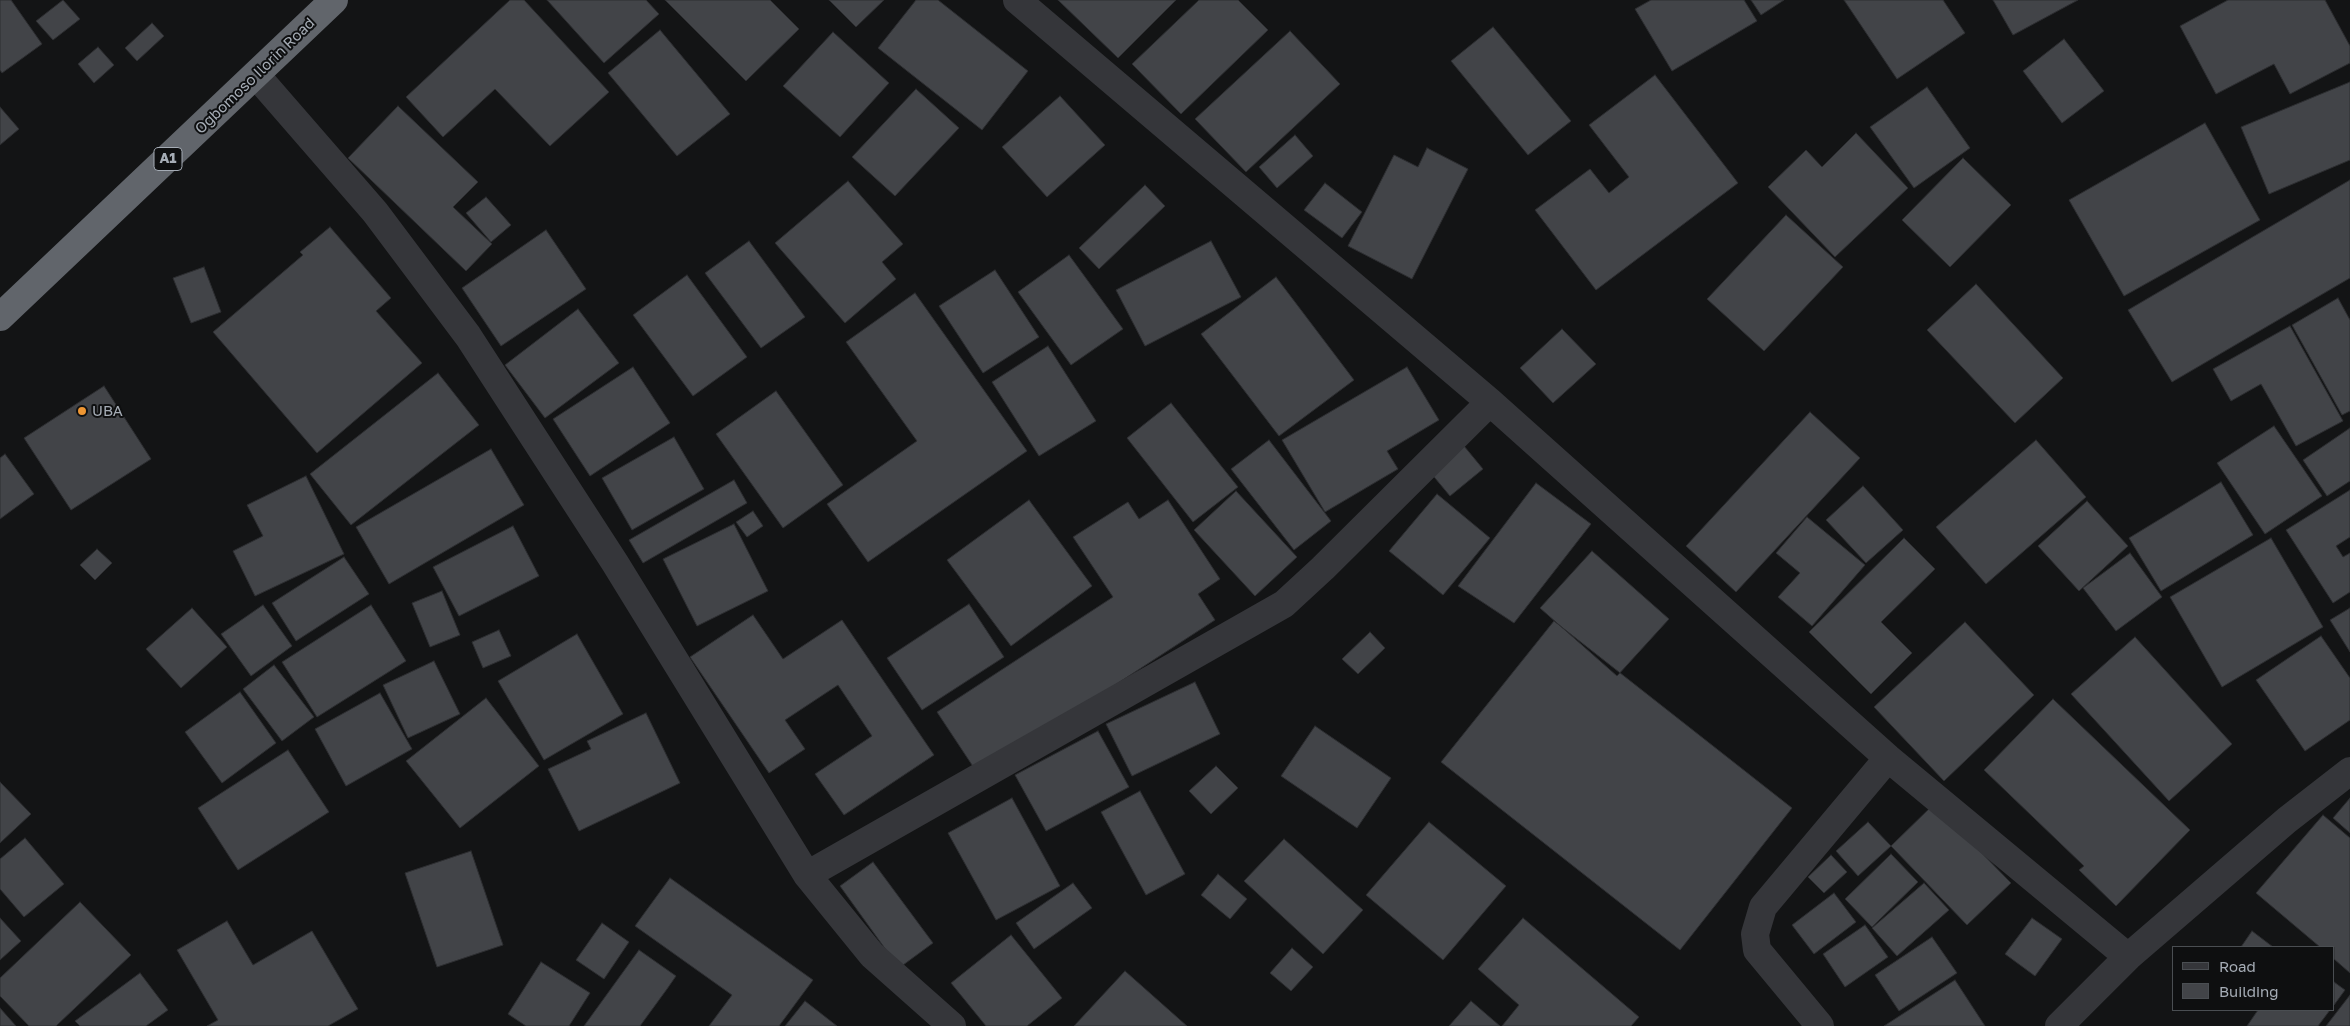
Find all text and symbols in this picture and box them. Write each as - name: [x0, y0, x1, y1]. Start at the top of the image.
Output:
- street label: Ogbomoso Ilorin Road: [191, 14, 319, 138]
- road number: A1: [154, 148, 182, 170]
- place label: UBA: [92, 402, 123, 420]
- marker: UBA: [76, 405, 88, 417]
- legend: [2172, 946, 2335, 1011]
- text: Road: [2219, 957, 2256, 975]
- text: Building: [2219, 982, 2279, 1000]

